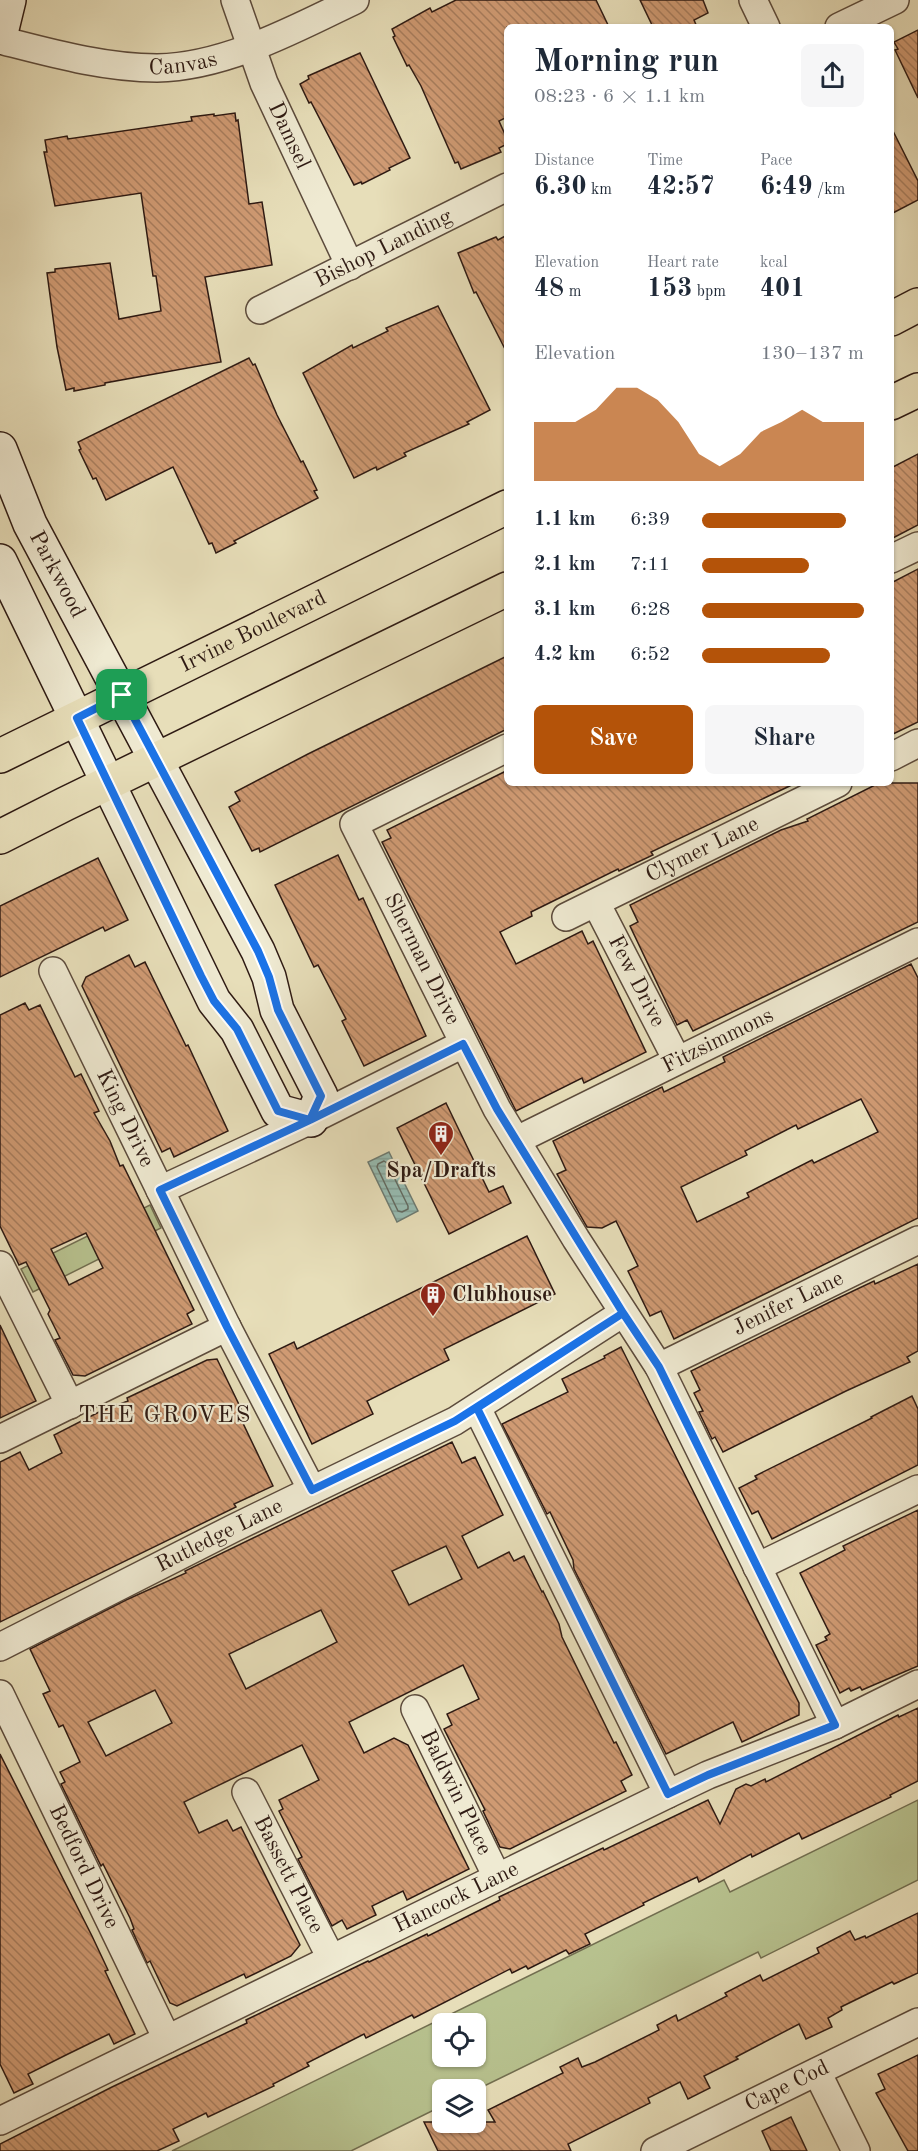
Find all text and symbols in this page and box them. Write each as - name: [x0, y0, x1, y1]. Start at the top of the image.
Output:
- button: share: [801, 44, 864, 107]
- text: Morning run: [534, 46, 719, 79]
- street label: Canvas: [149, 48, 219, 79]
- text: 08:23 · 6 × 1.1 km: [534, 87, 705, 107]
- street label: Damsel: [264, 99, 314, 172]
- text: Distance: [534, 153, 594, 169]
- text: Time: [647, 153, 683, 169]
- text: Pace: [760, 153, 792, 169]
- text: 6.30: [534, 174, 587, 200]
- text: 42:57: [647, 174, 715, 200]
- text: 6:49: [760, 174, 813, 200]
- text: km: [587, 182, 612, 198]
- text: /km: [813, 182, 845, 198]
- street label: Bishop Landing: [312, 205, 456, 292]
- text: Elevation: [534, 255, 599, 271]
- text: Heart rate: [647, 255, 719, 271]
- text: kcal: [760, 255, 788, 271]
- text: 48: [534, 276, 564, 302]
- text: 153: [647, 276, 692, 302]
- text: 401: [760, 276, 805, 302]
- text: m: [564, 284, 581, 300]
- text: bpm: [692, 284, 726, 300]
- text: Elevation: [534, 344, 615, 364]
- text: 130–137 m: [761, 344, 864, 364]
- text: 1.1 km: [534, 510, 596, 530]
- text: 6:39: [630, 510, 670, 530]
- street label: Parkwood: [25, 528, 89, 621]
- text: 2.1 km: [534, 555, 596, 575]
- text: 7:11: [630, 555, 670, 575]
- street label: Irvine Boulevard: [177, 587, 330, 677]
- text: 3.1 km: [534, 600, 596, 620]
- text: 6:28: [630, 600, 670, 620]
- text: 4.2 km: [534, 645, 596, 665]
- text: 6:52: [630, 645, 670, 665]
- pin: [96, 669, 147, 720]
- icon: arrive: [105, 678, 138, 711]
- button: Save: [534, 705, 693, 774]
- button: Share: [705, 705, 864, 774]
- street label: Clymer Lane: [642, 813, 762, 887]
- street label: Sherman Drive: [380, 890, 464, 1028]
- street label: Few Drive: [604, 932, 669, 1030]
- street label: Fitzsimmons: [659, 1004, 777, 1077]
- street label: King Drive: [92, 1066, 158, 1171]
- building icon: Spa/Drafts: [426, 1119, 456, 1157]
- place label: Spa/Drafts: [386, 1160, 496, 1182]
- street label: Jenifer Lane: [730, 1267, 847, 1340]
- building icon: Clubhouse: [418, 1280, 448, 1318]
- place label: Clubhouse: [452, 1284, 552, 1306]
- district label: THE GROVES: [78, 1404, 252, 1428]
- street label: Rutledge Lane: [153, 1495, 286, 1577]
- street label: Baldwin Place: [416, 1727, 496, 1859]
- street label: Bedford Drive: [44, 1801, 123, 1932]
- street label: Bassett Place: [249, 1813, 327, 1937]
- street label: Hancock Lane: [391, 1858, 522, 1937]
- map controls: [432, 2013, 486, 2133]
- button: locate: [432, 2013, 486, 2067]
- street label: Cape Cod: [742, 2056, 832, 2116]
- button: layers: [432, 2079, 486, 2133]

